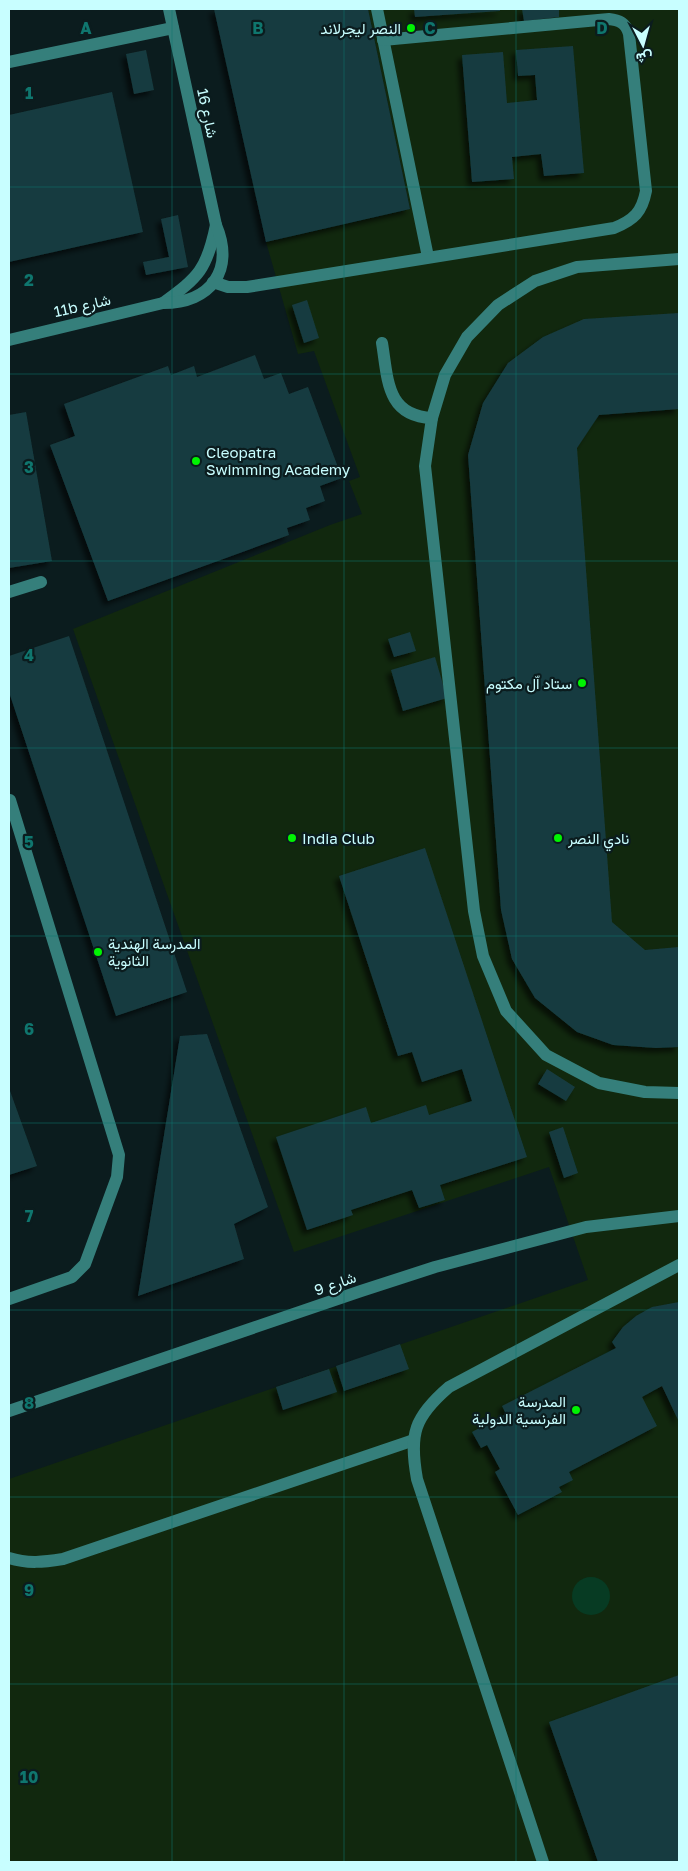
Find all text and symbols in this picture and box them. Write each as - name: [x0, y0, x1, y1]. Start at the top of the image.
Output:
- text: A: [80, 18, 92, 38]
- text: B: [252, 18, 264, 38]
- text: C: [424, 18, 436, 38]
- text: D: [596, 18, 608, 38]
- place label: النصر ليجرلاند: [320, 19, 401, 38]
- north arrow: [618, 20, 668, 70]
- marker: النصر ليجرلاند: [405, 22, 417, 34]
- text: ش: [635, 48, 654, 68]
- text: 1: [25, 83, 33, 103]
- street label: شارع 16: [191, 87, 222, 140]
- text: 2: [24, 270, 34, 290]
- street label: 11b شارع: [52, 290, 113, 323]
- place label: Cleopatra Swimming Academy: [206, 443, 351, 478]
- marker: Cleopatra Swimming Academy: [190, 455, 202, 467]
- text: 3: [24, 457, 34, 477]
- text: 4: [24, 645, 34, 665]
- place label: ستاد اّل مكتوم: [486, 674, 572, 694]
- marker: ستاد اّل مكتوم: [576, 677, 588, 689]
- place label: India Club: [302, 829, 375, 847]
- place label: نادي النصر: [567, 829, 629, 852]
- text: 5: [24, 832, 34, 852]
- marker: India Club: [286, 832, 298, 844]
- marker: نادي النصر: [552, 832, 564, 844]
- place label: المدرسة الهندية الثانوية: [108, 934, 200, 970]
- marker: المدرسة الهندية الثانوية: [92, 946, 104, 958]
- text: 6: [24, 1019, 34, 1039]
- text: 7: [25, 1206, 34, 1226]
- street label: شارع 9: [312, 1267, 359, 1301]
- place label: المدرسة الفرنسية الدولية: [472, 1392, 566, 1428]
- text: 8: [24, 1393, 34, 1413]
- marker: المدرسة الفرنسية الدولية: [570, 1404, 582, 1416]
- text: 9: [24, 1580, 34, 1600]
- text: 10: [20, 1767, 38, 1787]

